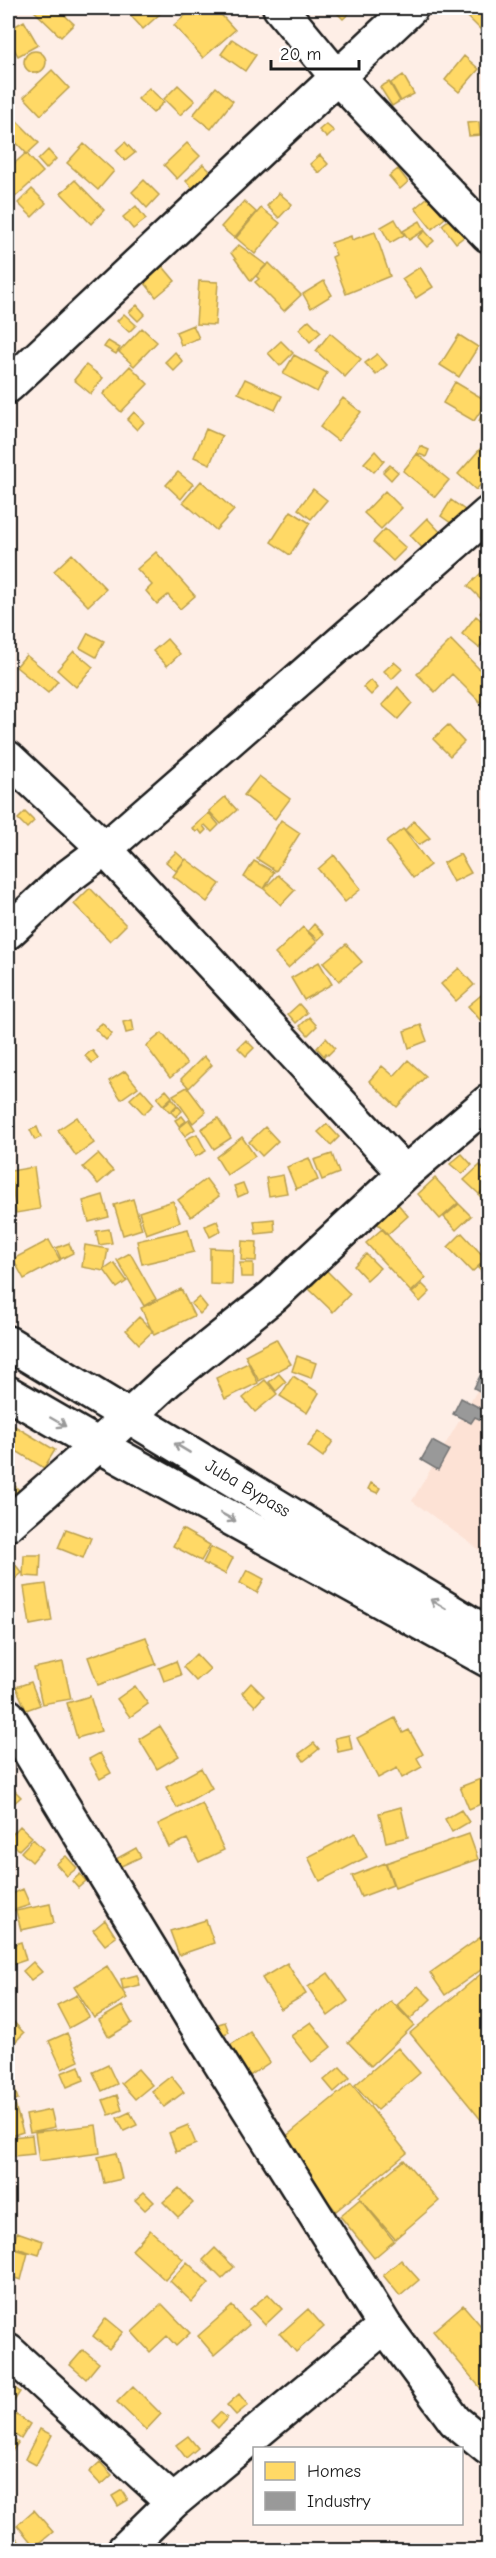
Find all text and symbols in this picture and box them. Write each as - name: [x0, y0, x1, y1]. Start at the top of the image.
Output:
- scale bar: [271, 33, 360, 71]
- text: 20 m: [280, 44, 321, 65]
- one-way arrow: [49, 1416, 66, 1428]
- one-way arrow: [174, 1442, 191, 1454]
- street label: Juba Bypass: [201, 1455, 294, 1522]
- one-way arrow: [219, 1512, 237, 1523]
- one-way arrow: [430, 1597, 447, 1610]
- legend: [253, 2447, 463, 2525]
- text: Homes: [307, 2461, 361, 2482]
- text: Industry: [307, 2491, 372, 2512]

